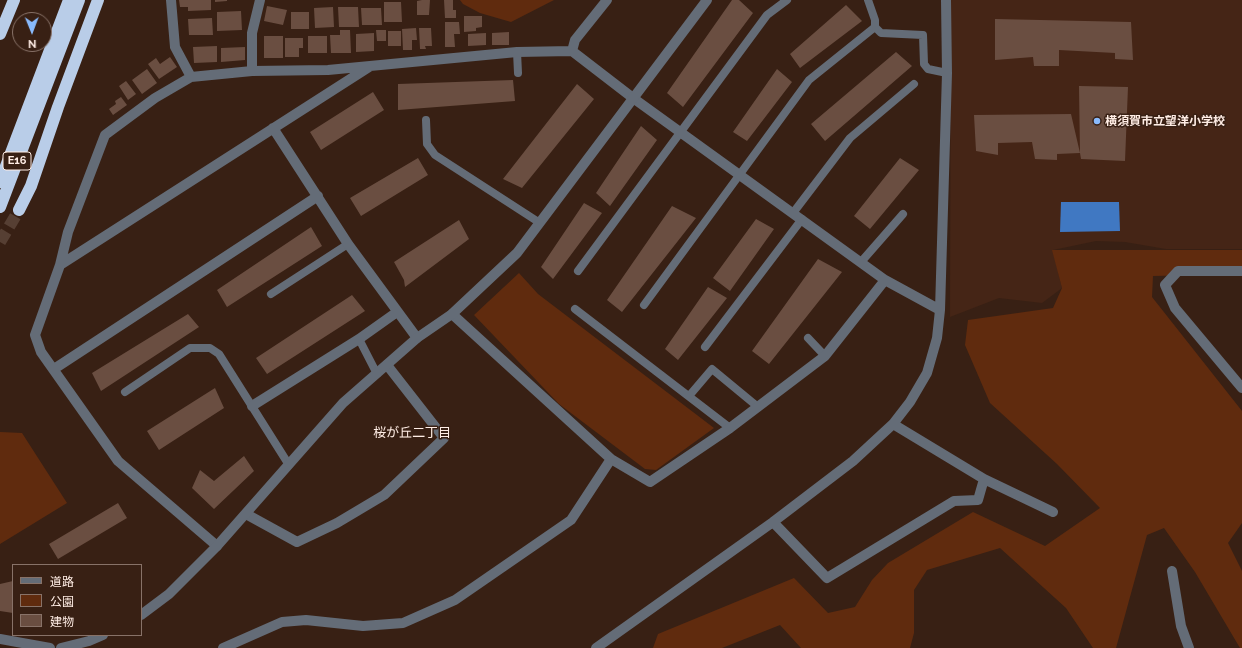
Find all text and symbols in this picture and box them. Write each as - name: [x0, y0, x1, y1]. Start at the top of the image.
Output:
- north arrow: [12, 12, 52, 52]
- text: N: [28, 37, 37, 50]
- place label: 横須賀市立望洋小学校: [1105, 114, 1225, 128]
- marker: 横須賀市立望洋小学校: [1092, 116, 1102, 126]
- road number: E16: [3, 152, 31, 170]
- district label: 桜が丘二丁目: [373, 425, 451, 441]
- legend: [12, 564, 142, 636]
- text: 道路: [50, 575, 74, 589]
- text: 公園: [50, 595, 74, 609]
- text: 建物: [50, 615, 74, 629]

